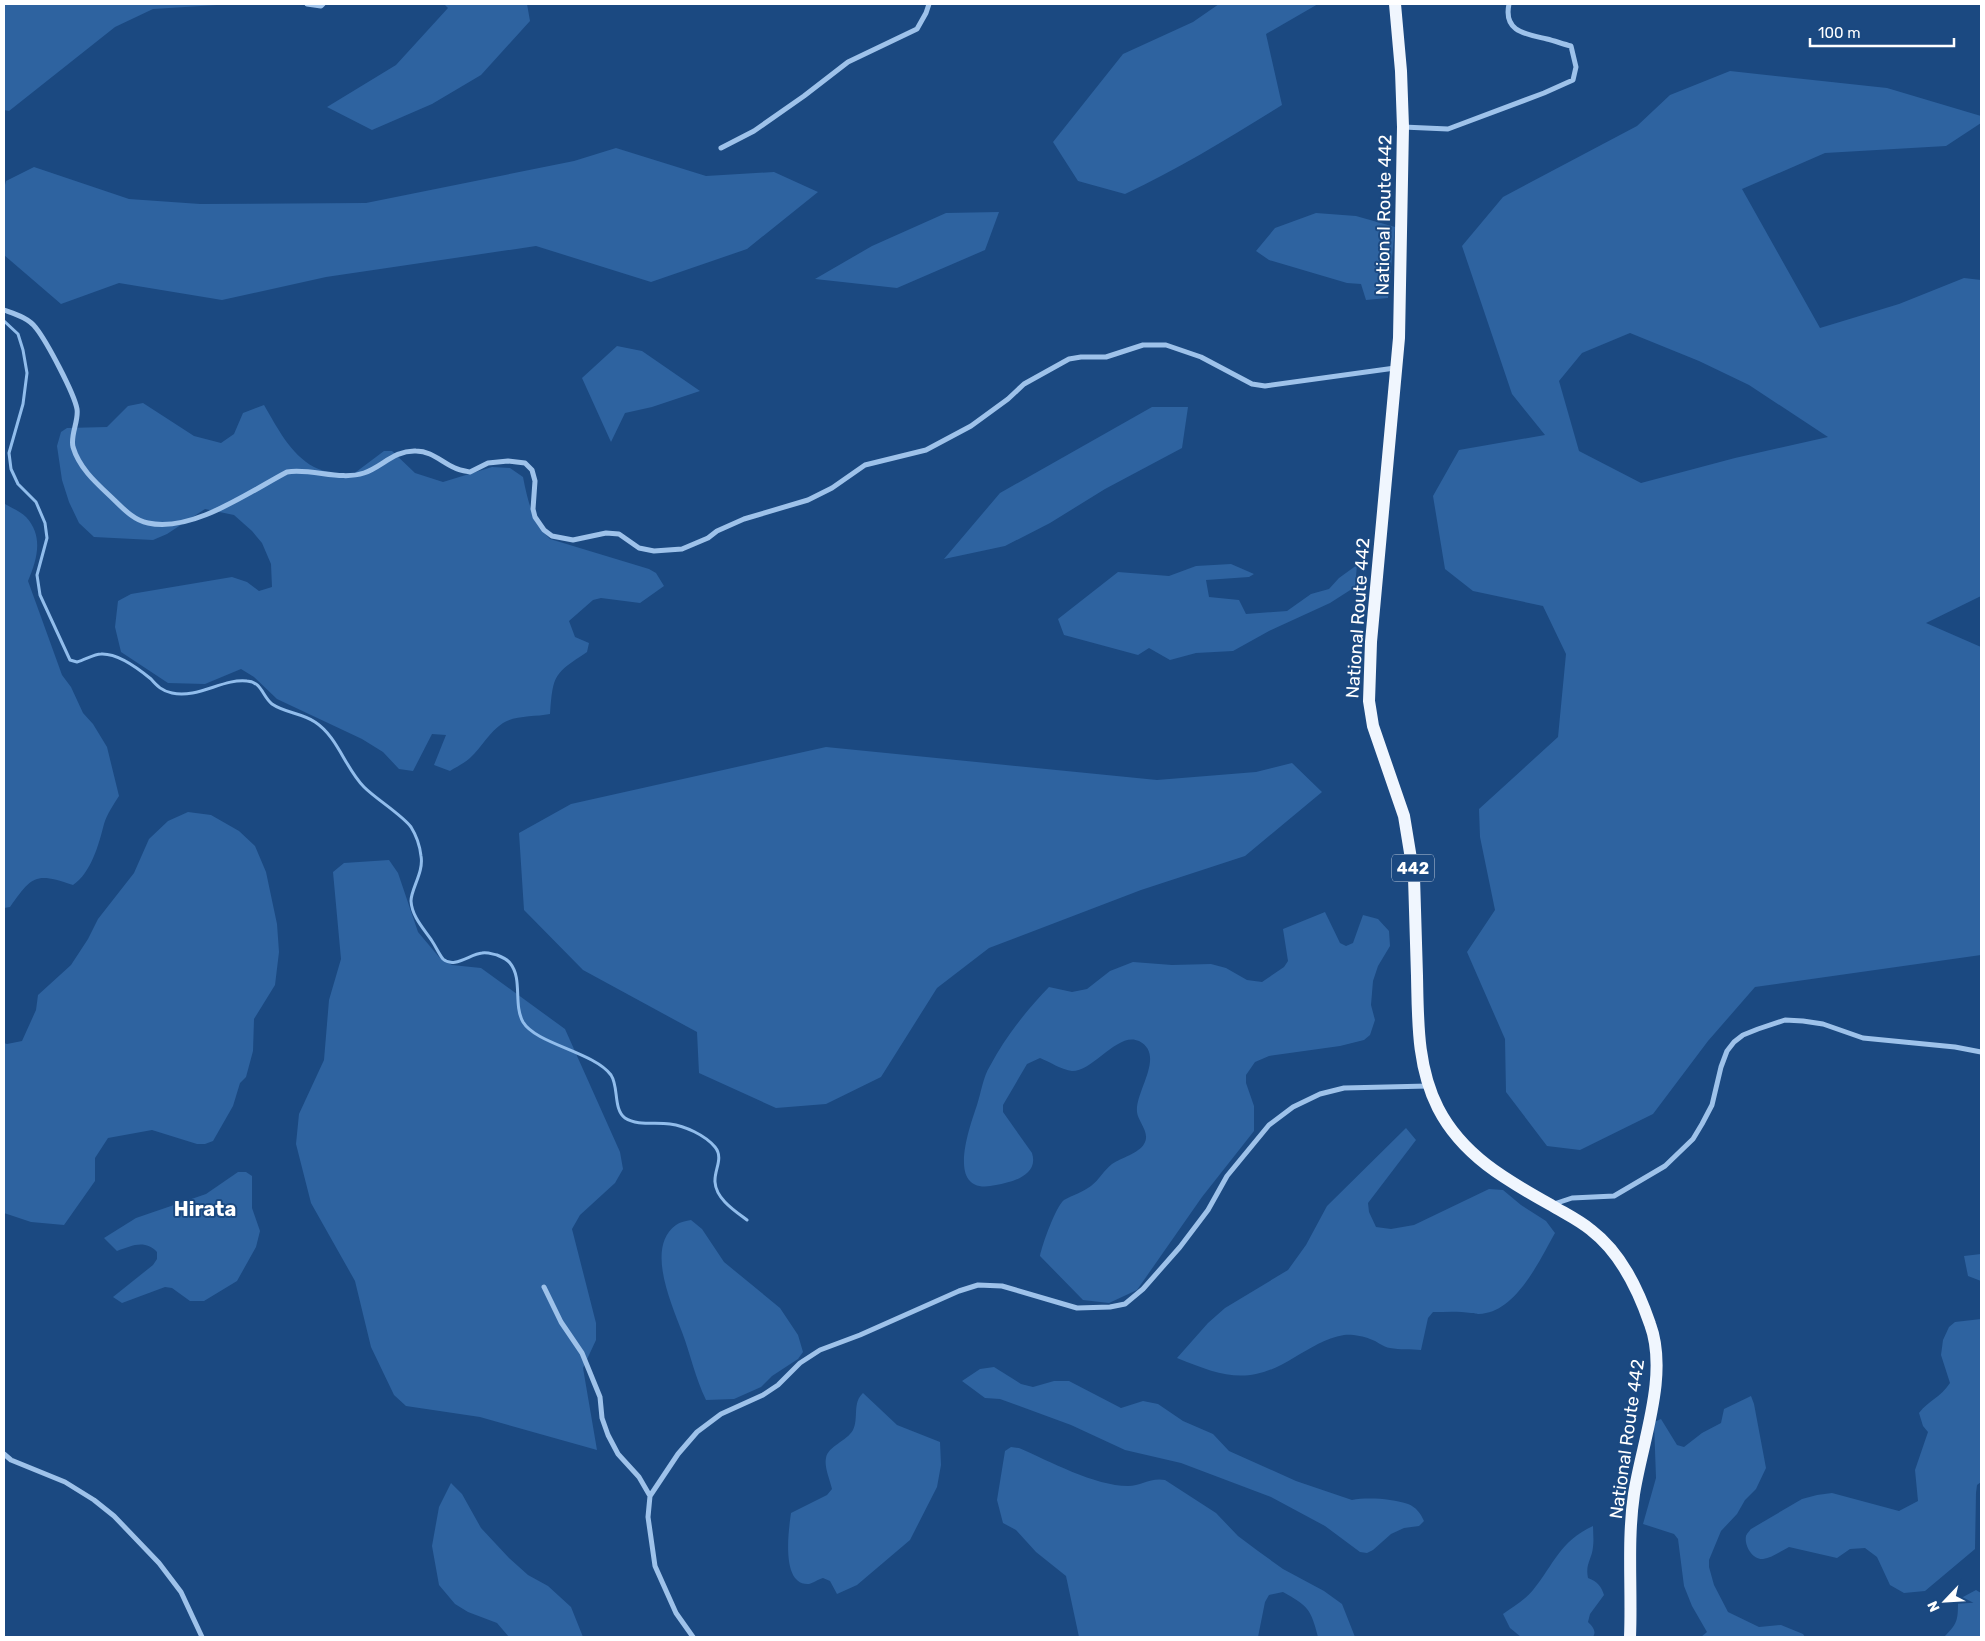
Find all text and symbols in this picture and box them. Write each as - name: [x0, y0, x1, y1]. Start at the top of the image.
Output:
- scale bar: [1810, 15, 1954, 47]
- text: 100 m: [1818, 24, 1860, 42]
- street label: National Route 442: [1372, 134, 1396, 296]
- street label: National Route 442: [1341, 537, 1375, 699]
- road number: 442: [1392, 854, 1434, 881]
- district label: Hirata: [174, 1197, 236, 1221]
- street label: National Route 442: [1605, 1358, 1649, 1520]
- north arrow: [1920, 1576, 1970, 1626]
- text: N: [1924, 1598, 1944, 1614]

